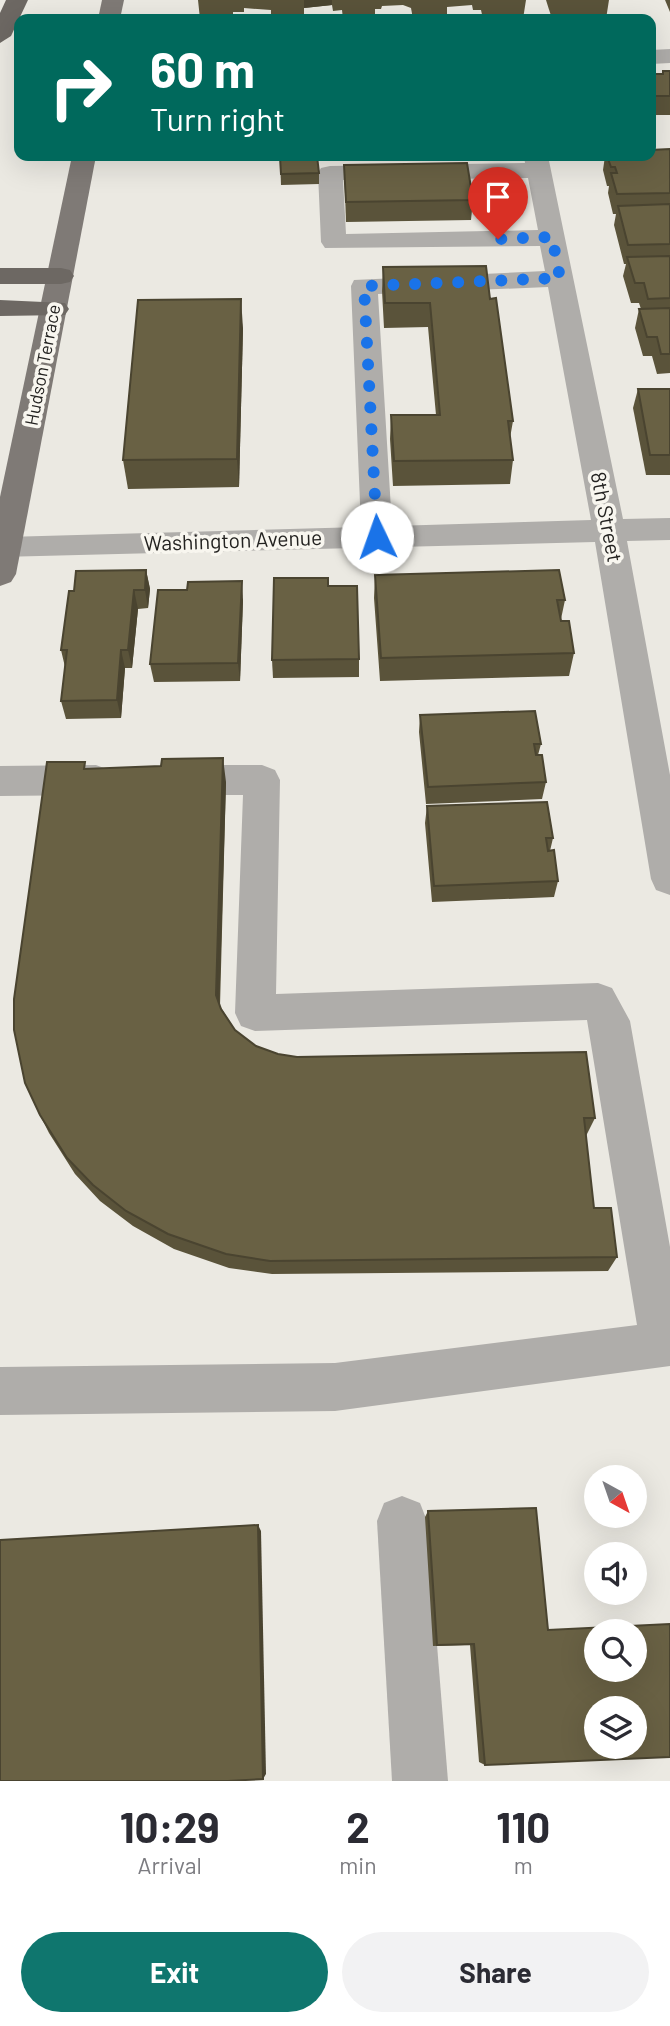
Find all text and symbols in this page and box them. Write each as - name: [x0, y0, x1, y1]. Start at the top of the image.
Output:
- text: 60 m: [150, 39, 255, 98]
- icon: right: [35, 42, 126, 133]
- text: Turn right: [150, 99, 285, 137]
- pin: [468, 167, 528, 239]
- icon: arrive: [479, 178, 517, 216]
- street label: Hudson Terrace: [20, 302, 65, 427]
- street label: 8th Street: [586, 469, 628, 564]
- position arrow: [340, 500, 414, 574]
- street label: Washington Avenue: [143, 524, 323, 555]
- north arrow: [584, 1465, 648, 1528]
- map controls: [584, 1465, 647, 1759]
- button: sound: [584, 1542, 647, 1605]
- button: search: [584, 1619, 647, 1682]
- button: layers: [584, 1696, 647, 1759]
- text: 10:29: [120, 1801, 220, 1851]
- text: 2: [346, 1801, 370, 1851]
- text: 110: [496, 1801, 550, 1851]
- text: Arrival: [138, 1851, 202, 1879]
- text: min: [339, 1851, 377, 1879]
- text: m: [514, 1851, 533, 1879]
- button: Exit: [21, 1932, 328, 2012]
- button: Share: [342, 1932, 649, 2012]

